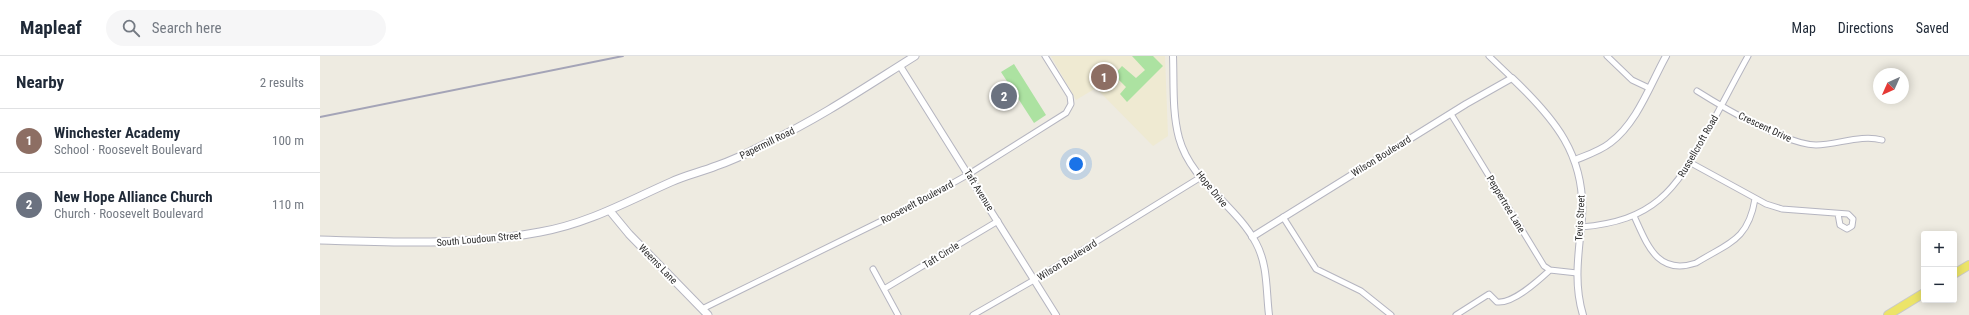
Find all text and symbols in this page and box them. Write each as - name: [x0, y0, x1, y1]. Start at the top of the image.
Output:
- search box: [106, 10, 386, 46]
- text: Mapleaf: [20, 16, 82, 39]
- icon: search: [120, 17, 142, 39]
- text: Search here: [152, 19, 222, 37]
- text: Map: [1792, 20, 1816, 36]
- text: Directions: [1838, 20, 1894, 36]
- text: Saved: [1916, 20, 1949, 36]
- pin: 1: [1091, 62, 1117, 92]
- north arrow: [1873, 68, 1909, 104]
- text: Nearby: [16, 72, 64, 92]
- text: 2 results: [260, 75, 304, 90]
- pin: 2: [991, 81, 1017, 111]
- street label: Crescent Drive: [1737, 110, 1794, 144]
- street label: Russellcroft Road: [1676, 113, 1720, 179]
- text: Winchester Academy: [54, 124, 180, 142]
- street label: Papermill Road: [738, 125, 796, 161]
- text: 1: [26, 133, 32, 148]
- text: 100 m: [272, 133, 304, 148]
- street label: Wilson Boulevard: [1349, 133, 1413, 179]
- text: School · Roosevelt Boulevard: [54, 142, 202, 157]
- your location: [1066, 154, 1086, 174]
- street label: Taft Avenue: [962, 167, 996, 213]
- street label: Hope Drive: [1194, 169, 1230, 209]
- street label: Peppertree Lane: [1485, 173, 1528, 235]
- street label: Roosevelt Boulevard: [879, 178, 955, 226]
- text: New Hope Alliance Church: [54, 188, 213, 206]
- street label: Tevis Street: [1573, 195, 1587, 241]
- text: 2: [26, 197, 32, 212]
- text: 110 m: [272, 197, 304, 212]
- text: Church · Roosevelt Boulevard: [54, 206, 203, 221]
- street label: South Loudoun Street: [436, 230, 522, 248]
- map controls: [1921, 231, 1957, 303]
- button: +: [1921, 231, 1957, 267]
- street label: Wilson Boulevard: [1035, 237, 1099, 283]
- street label: Taft Circle: [921, 239, 961, 270]
- street label: Weems Lane: [637, 242, 680, 286]
- button: −: [1921, 267, 1957, 303]

